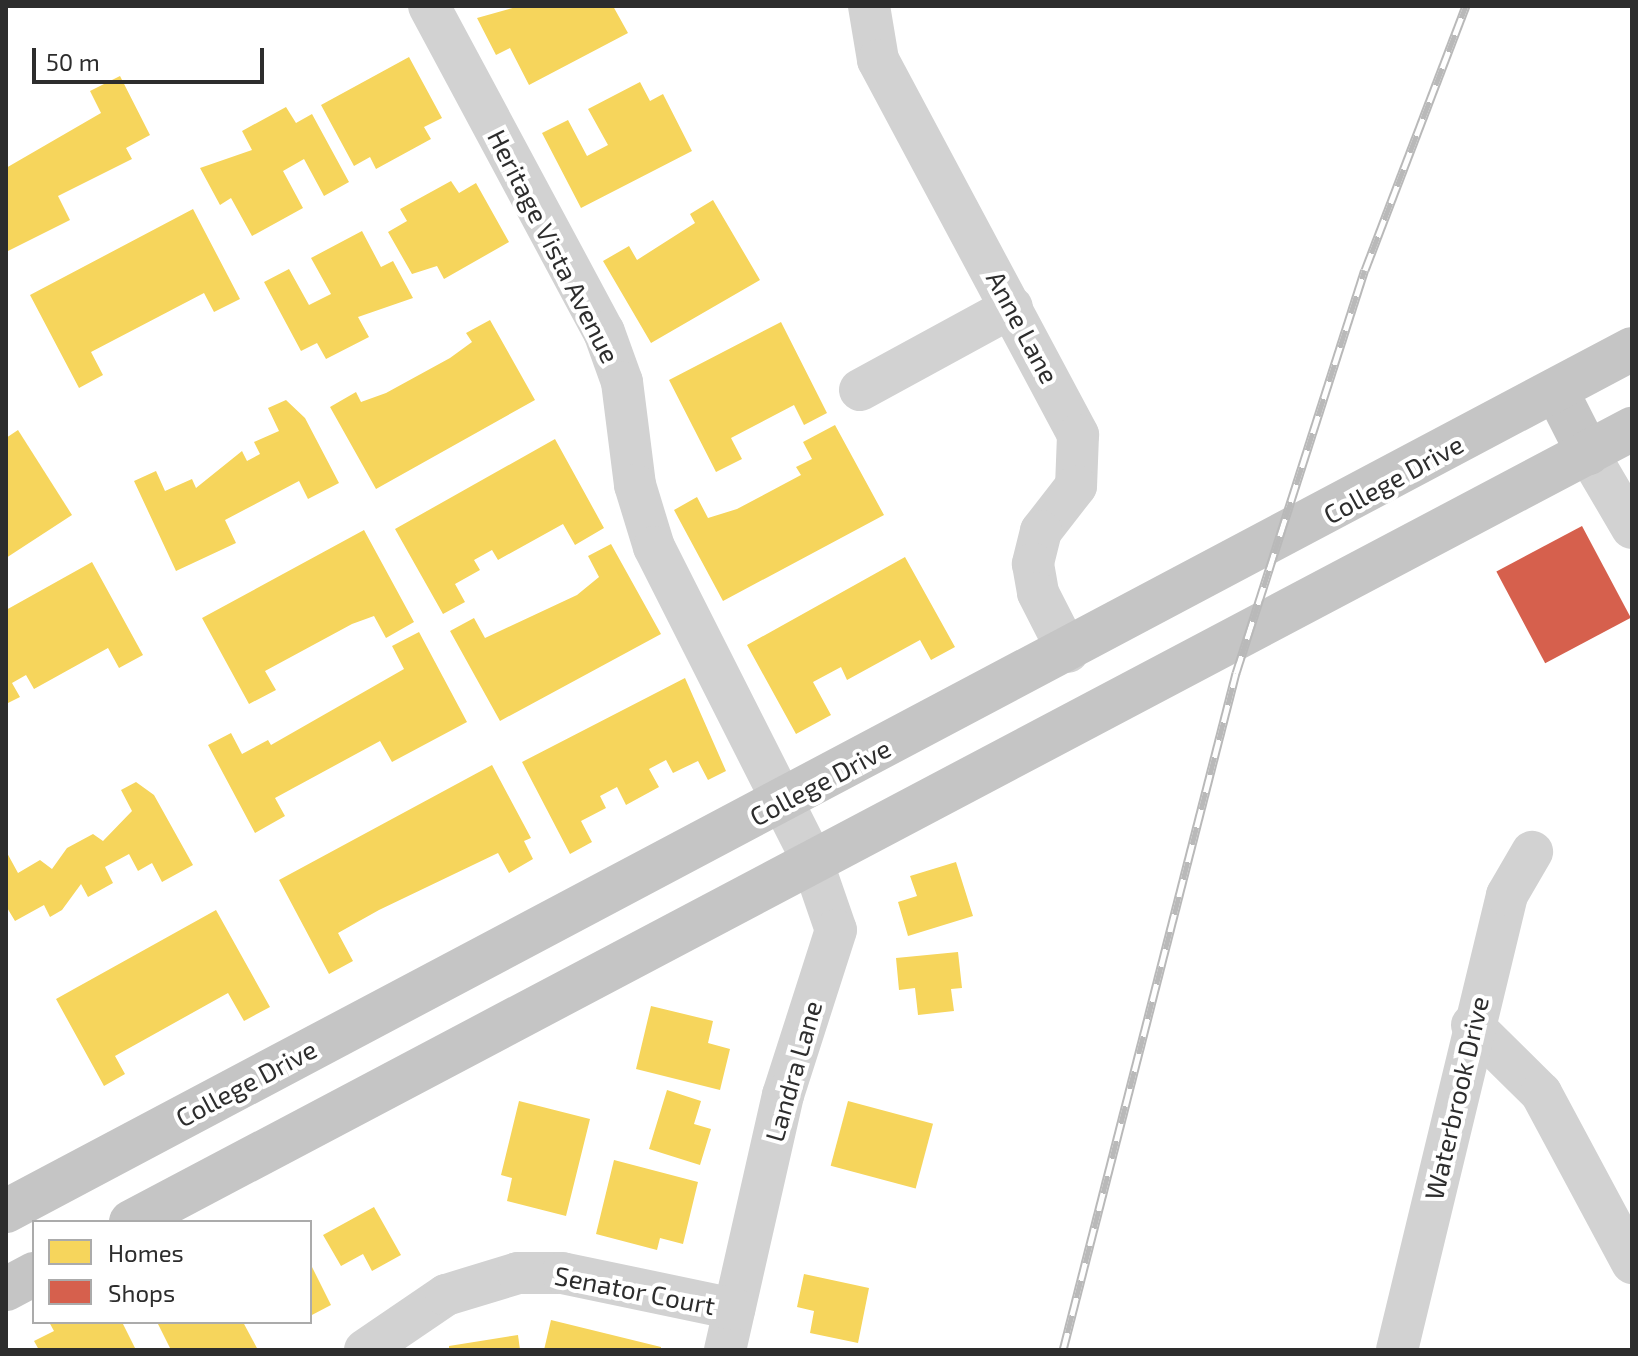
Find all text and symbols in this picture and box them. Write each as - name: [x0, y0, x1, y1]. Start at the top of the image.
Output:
- scale bar: [36, 32, 268, 82]
- text: 50 m: [46, 47, 100, 76]
- street label: Heritage Vista Avenue: [481, 123, 627, 369]
- street label: Anne Lane: [980, 265, 1066, 389]
- street label: College Drive: [1318, 428, 1468, 530]
- street label: College Drive: [744, 732, 896, 832]
- street label: Waterbrook Drive: [1417, 993, 1495, 1203]
- street label: Landra Lane: [758, 997, 828, 1145]
- street label: College Drive: [170, 1033, 322, 1133]
- legend: [32, 1220, 312, 1324]
- text: Homes: [108, 1238, 184, 1267]
- street label: Senator Court: [552, 1259, 718, 1321]
- text: Shops: [108, 1278, 175, 1307]

